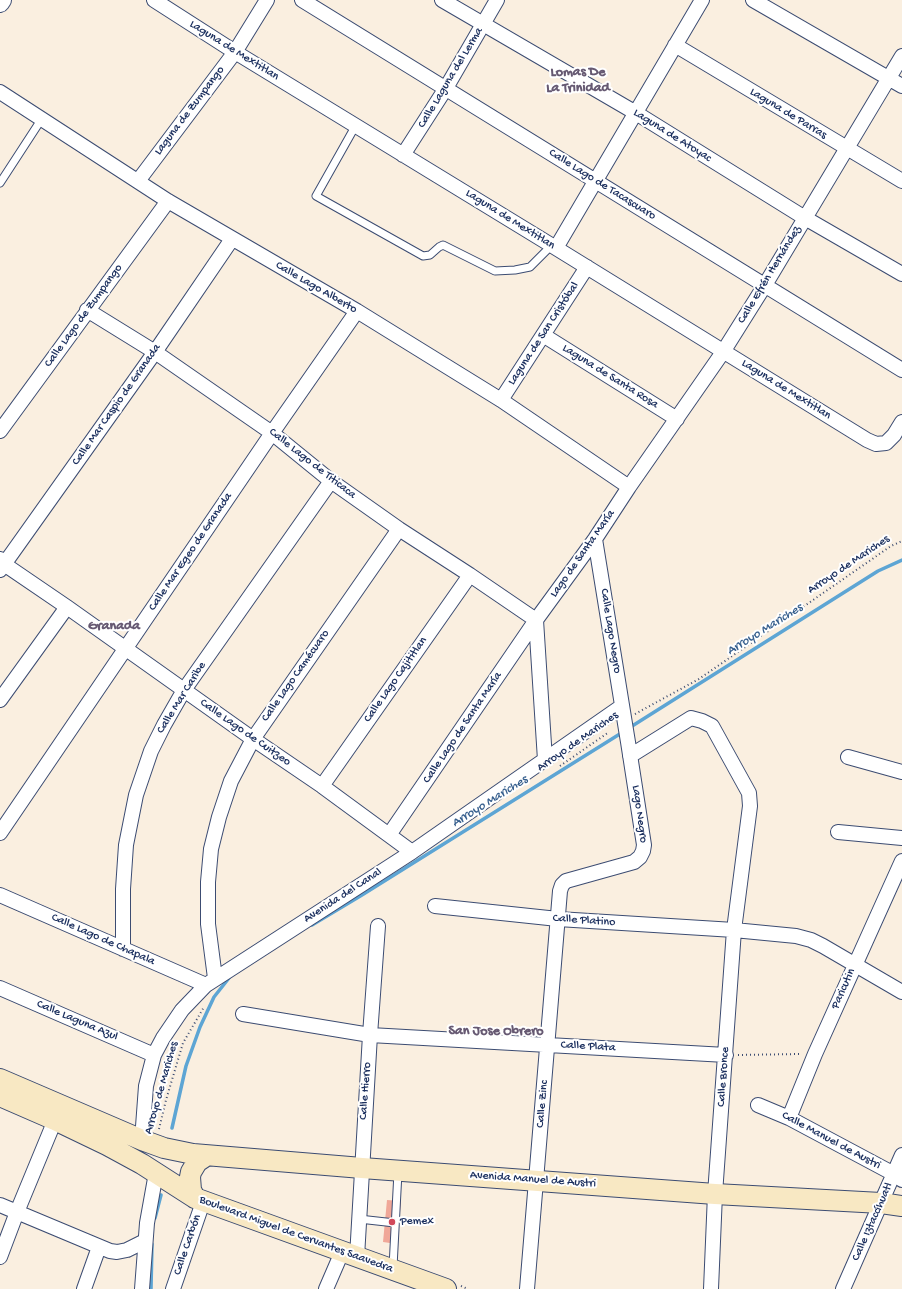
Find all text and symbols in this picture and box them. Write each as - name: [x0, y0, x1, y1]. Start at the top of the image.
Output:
- street label: Laguna de Mextitlan: [187, 18, 281, 84]
- street label: Calle Laguna del Lerma: [415, 25, 487, 131]
- street label: Laguna de Zumpango: [152, 64, 228, 158]
- district label: Lomas De La Trinidad: [546, 65, 610, 98]
- street label: Laguna de Parras: [747, 85, 829, 143]
- street label: Laguna de Atoyac: [630, 106, 714, 166]
- street label: Calle Lago de Tacascuaro: [546, 146, 658, 224]
- street label: Laguna de Mextitlan: [463, 187, 557, 253]
- street label: Calle Efrén Hernández: [735, 224, 805, 326]
- street label: Calle Lago Alberto: [273, 259, 359, 317]
- street label: Calle Lago de Zumpango: [42, 262, 126, 370]
- street label: Laguna de San Cristóbal: [505, 280, 583, 388]
- street label: Calle Mar Caspio de Granada: [69, 341, 165, 469]
- street label: Laguna de Santa Rosa: [559, 342, 661, 412]
- street label: Laguna de Mextitlan: [739, 357, 833, 423]
- street label: Calle Lago de Titicaca: [266, 425, 358, 503]
- street label: Calle Mar Egeo de Granada: [146, 490, 236, 614]
- street label: Lago de Santa María: [547, 507, 619, 601]
- street label: Arroyo de Mariches: [805, 532, 893, 598]
- street label: Calle Lago Negro: [596, 588, 624, 674]
- water label: Arroyo Mariches: [724, 600, 806, 660]
- district label: Granada: [88, 619, 140, 635]
- street label: Calle Lago Camécuaro: [259, 627, 333, 725]
- street label: Calle Lago Cajititlan: [361, 634, 431, 726]
- street label: Calle Mar Caribe: [154, 659, 210, 737]
- street label: Calle Lago de Santa María: [420, 670, 506, 786]
- street label: Calle Lago de Cuitzeo: [197, 696, 293, 770]
- street label: Arroyo de Mariches: [535, 709, 621, 775]
- water label: Arroyo Mariches: [449, 772, 531, 832]
- street label: Lago Negro: [628, 784, 650, 844]
- street label: Avenida del Canal: [301, 865, 385, 927]
- street label: Calle Lago de Chapala: [49, 911, 157, 969]
- street label: Calle Platino: [552, 912, 616, 930]
- street label: Paricutin: [829, 966, 859, 1012]
- street label: Calle Laguna Azul: [34, 997, 120, 1045]
- district label: San Jose Obrero: [449, 1024, 543, 1040]
- street label: Calle Plata: [560, 1038, 616, 1056]
- street label: Arroyo de Mariches: [142, 1040, 182, 1136]
- street label: Calle Bronce: [715, 1047, 733, 1107]
- street label: Calle Hierro: [357, 1062, 375, 1120]
- street label: Calle Zinc: [534, 1080, 552, 1128]
- street label: Calle Manuel de Austri: [779, 1109, 883, 1173]
- street label: Avenida Manuel de Austri: [469, 1168, 597, 1192]
- street label: Calle Iztaccíhuatl: [849, 1181, 897, 1263]
- street label: Boulevard Miguel de Cervantes Saavedra: [197, 1193, 395, 1277]
- street label: Calle Carbón: [171, 1213, 205, 1277]
- place label: Pemex: [400, 1215, 434, 1229]
- marker: Pemex: [387, 1217, 397, 1227]

